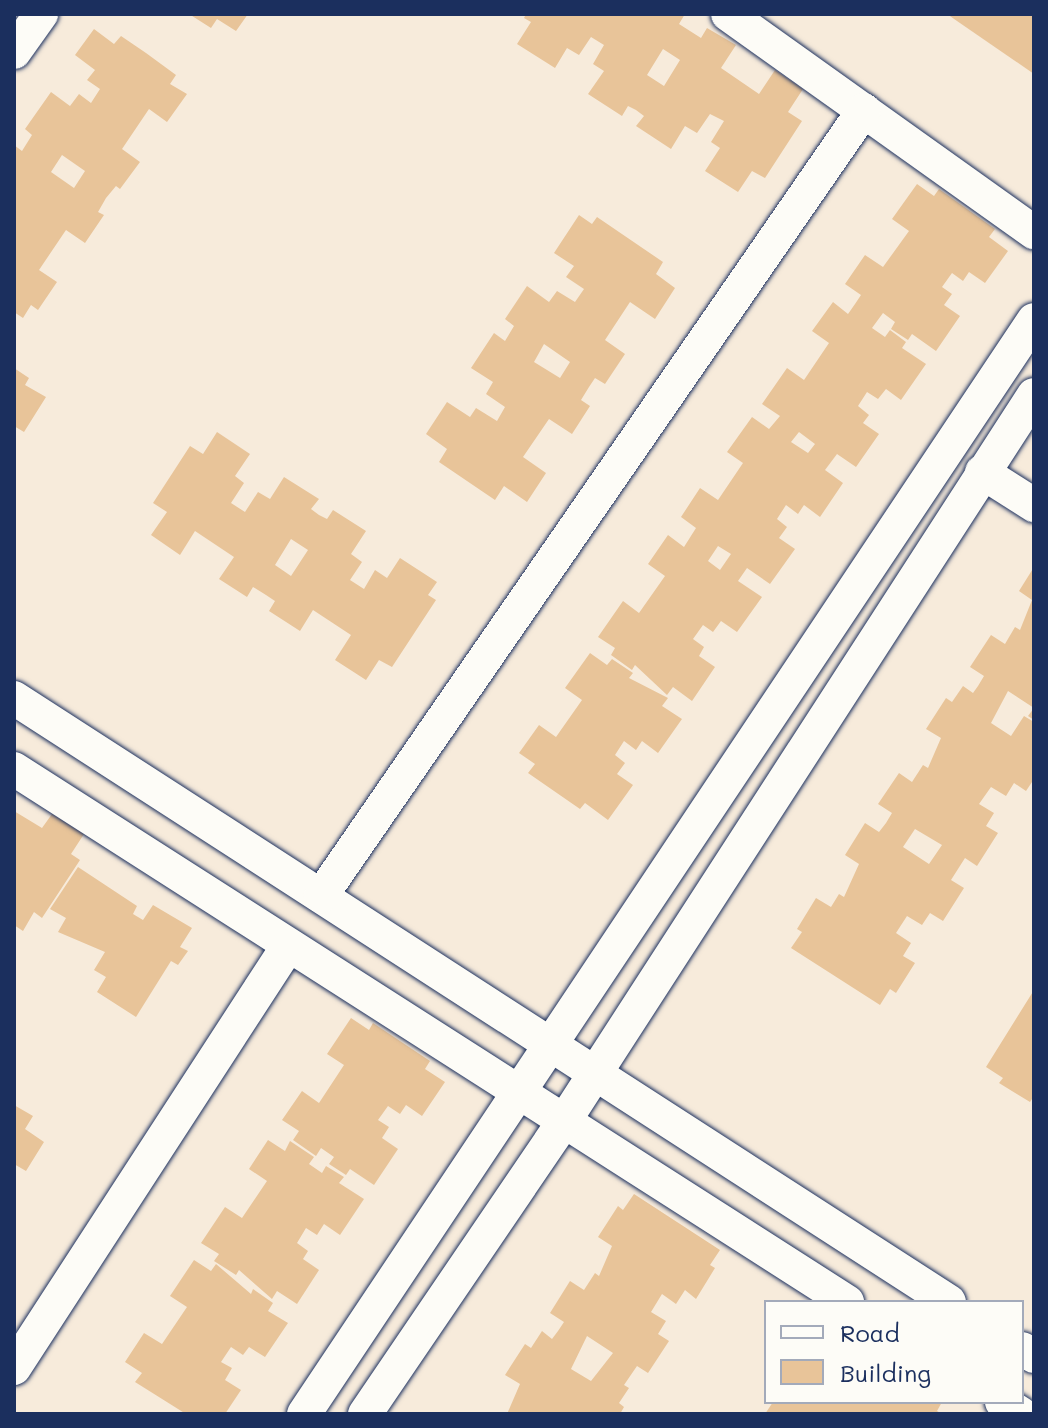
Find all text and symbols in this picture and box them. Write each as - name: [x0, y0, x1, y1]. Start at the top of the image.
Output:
- legend: [764, 1300, 1024, 1404]
- text: Road: [840, 1317, 900, 1348]
- text: Building: [840, 1357, 931, 1388]

